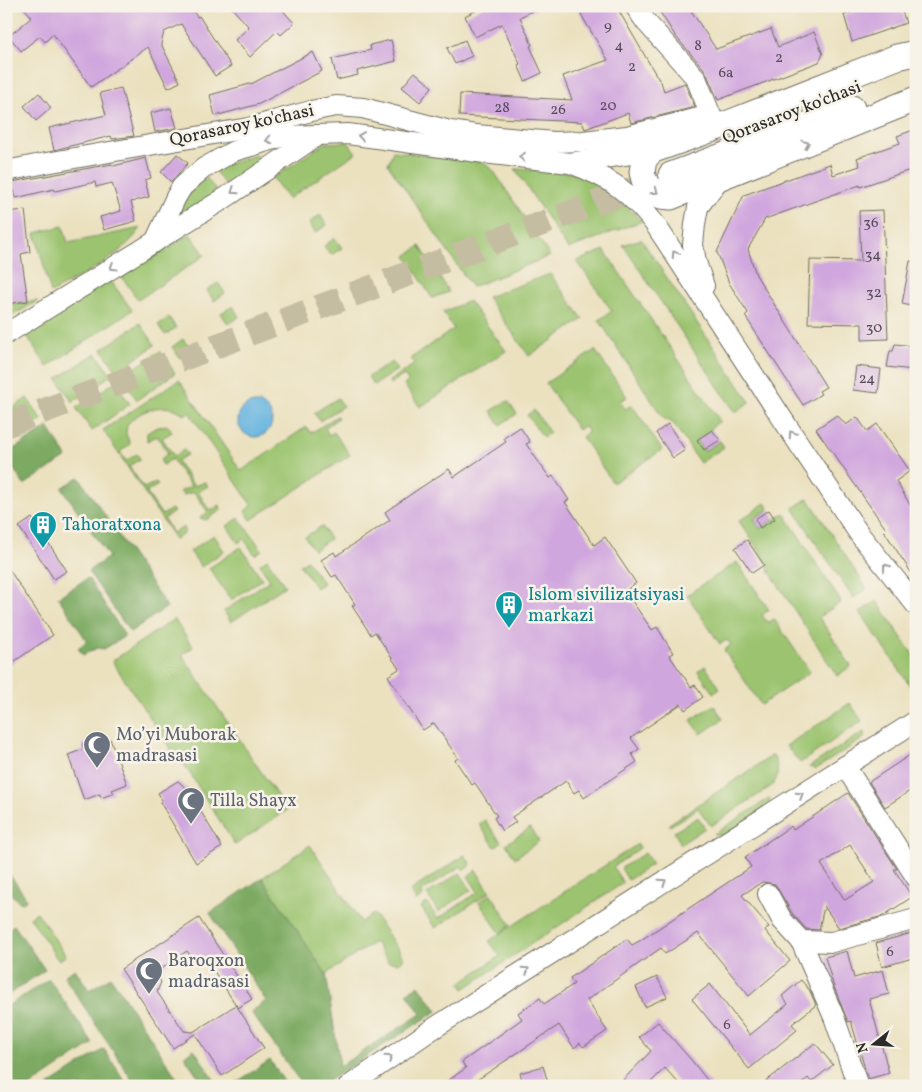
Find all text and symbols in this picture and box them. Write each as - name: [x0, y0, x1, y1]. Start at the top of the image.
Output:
- house number: 9: [604, 16, 612, 37]
- house number: 4: [615, 36, 624, 57]
- house number: 8: [694, 36, 702, 57]
- house number: 2: [775, 48, 783, 69]
- house number: 2: [628, 57, 636, 78]
- house number: 6a: [718, 63, 734, 84]
- street label: Qorasaroy ko'chasi: [719, 75, 865, 151]
- house number: 20: [600, 96, 616, 117]
- street label: Qorasaroy ko'chasi: [167, 98, 317, 154]
- house number: 28: [494, 98, 510, 119]
- house number: 26: [550, 100, 566, 121]
- one-way arrow: [356, 131, 365, 141]
- one-way arrow: [265, 134, 274, 145]
- one-way arrow: [801, 140, 810, 150]
- one-way arrow: [517, 152, 525, 163]
- one-way arrow: [230, 185, 240, 194]
- one-way arrow: [650, 185, 659, 195]
- house number: 36: [863, 213, 879, 234]
- house number: 34: [865, 245, 881, 266]
- one-way arrow: [672, 250, 681, 260]
- one-way arrow: [110, 261, 119, 271]
- house number: 32: [866, 283, 882, 304]
- house number: 30: [866, 318, 882, 339]
- house number: 24: [859, 369, 875, 390]
- one-way arrow: [789, 430, 799, 439]
- building icon: Tahoratxona: [28, 510, 58, 549]
- place label: Tahoratxona: [62, 513, 162, 538]
- one-way arrow: [883, 564, 891, 573]
- place label: Islom sivilizatsiyasi markazi: [528, 583, 684, 629]
- building icon: Islom sivilizatsiyasi markazi: [494, 590, 524, 629]
- place label: Mo’yi Muborak madrasasi: [116, 723, 237, 769]
- mosque icon: Mo’yi Muborak madrasasi: [82, 730, 112, 769]
- mosque icon: Tilla Shayx: [176, 786, 206, 825]
- place label: Tilla Shayx: [210, 789, 297, 814]
- one-way arrow: [794, 792, 803, 801]
- one-way arrow: [657, 879, 666, 889]
- house number: 6: [886, 942, 894, 963]
- place label: Baroqxon madrasasi: [168, 949, 249, 995]
- mosque icon: Baroqxon madrasasi: [134, 956, 164, 995]
- one-way arrow: [520, 967, 529, 976]
- house number: 6: [723, 1015, 731, 1036]
- north arrow: [850, 1020, 900, 1070]
- text: N: [852, 1040, 874, 1055]
- one-way arrow: [384, 1055, 393, 1064]

